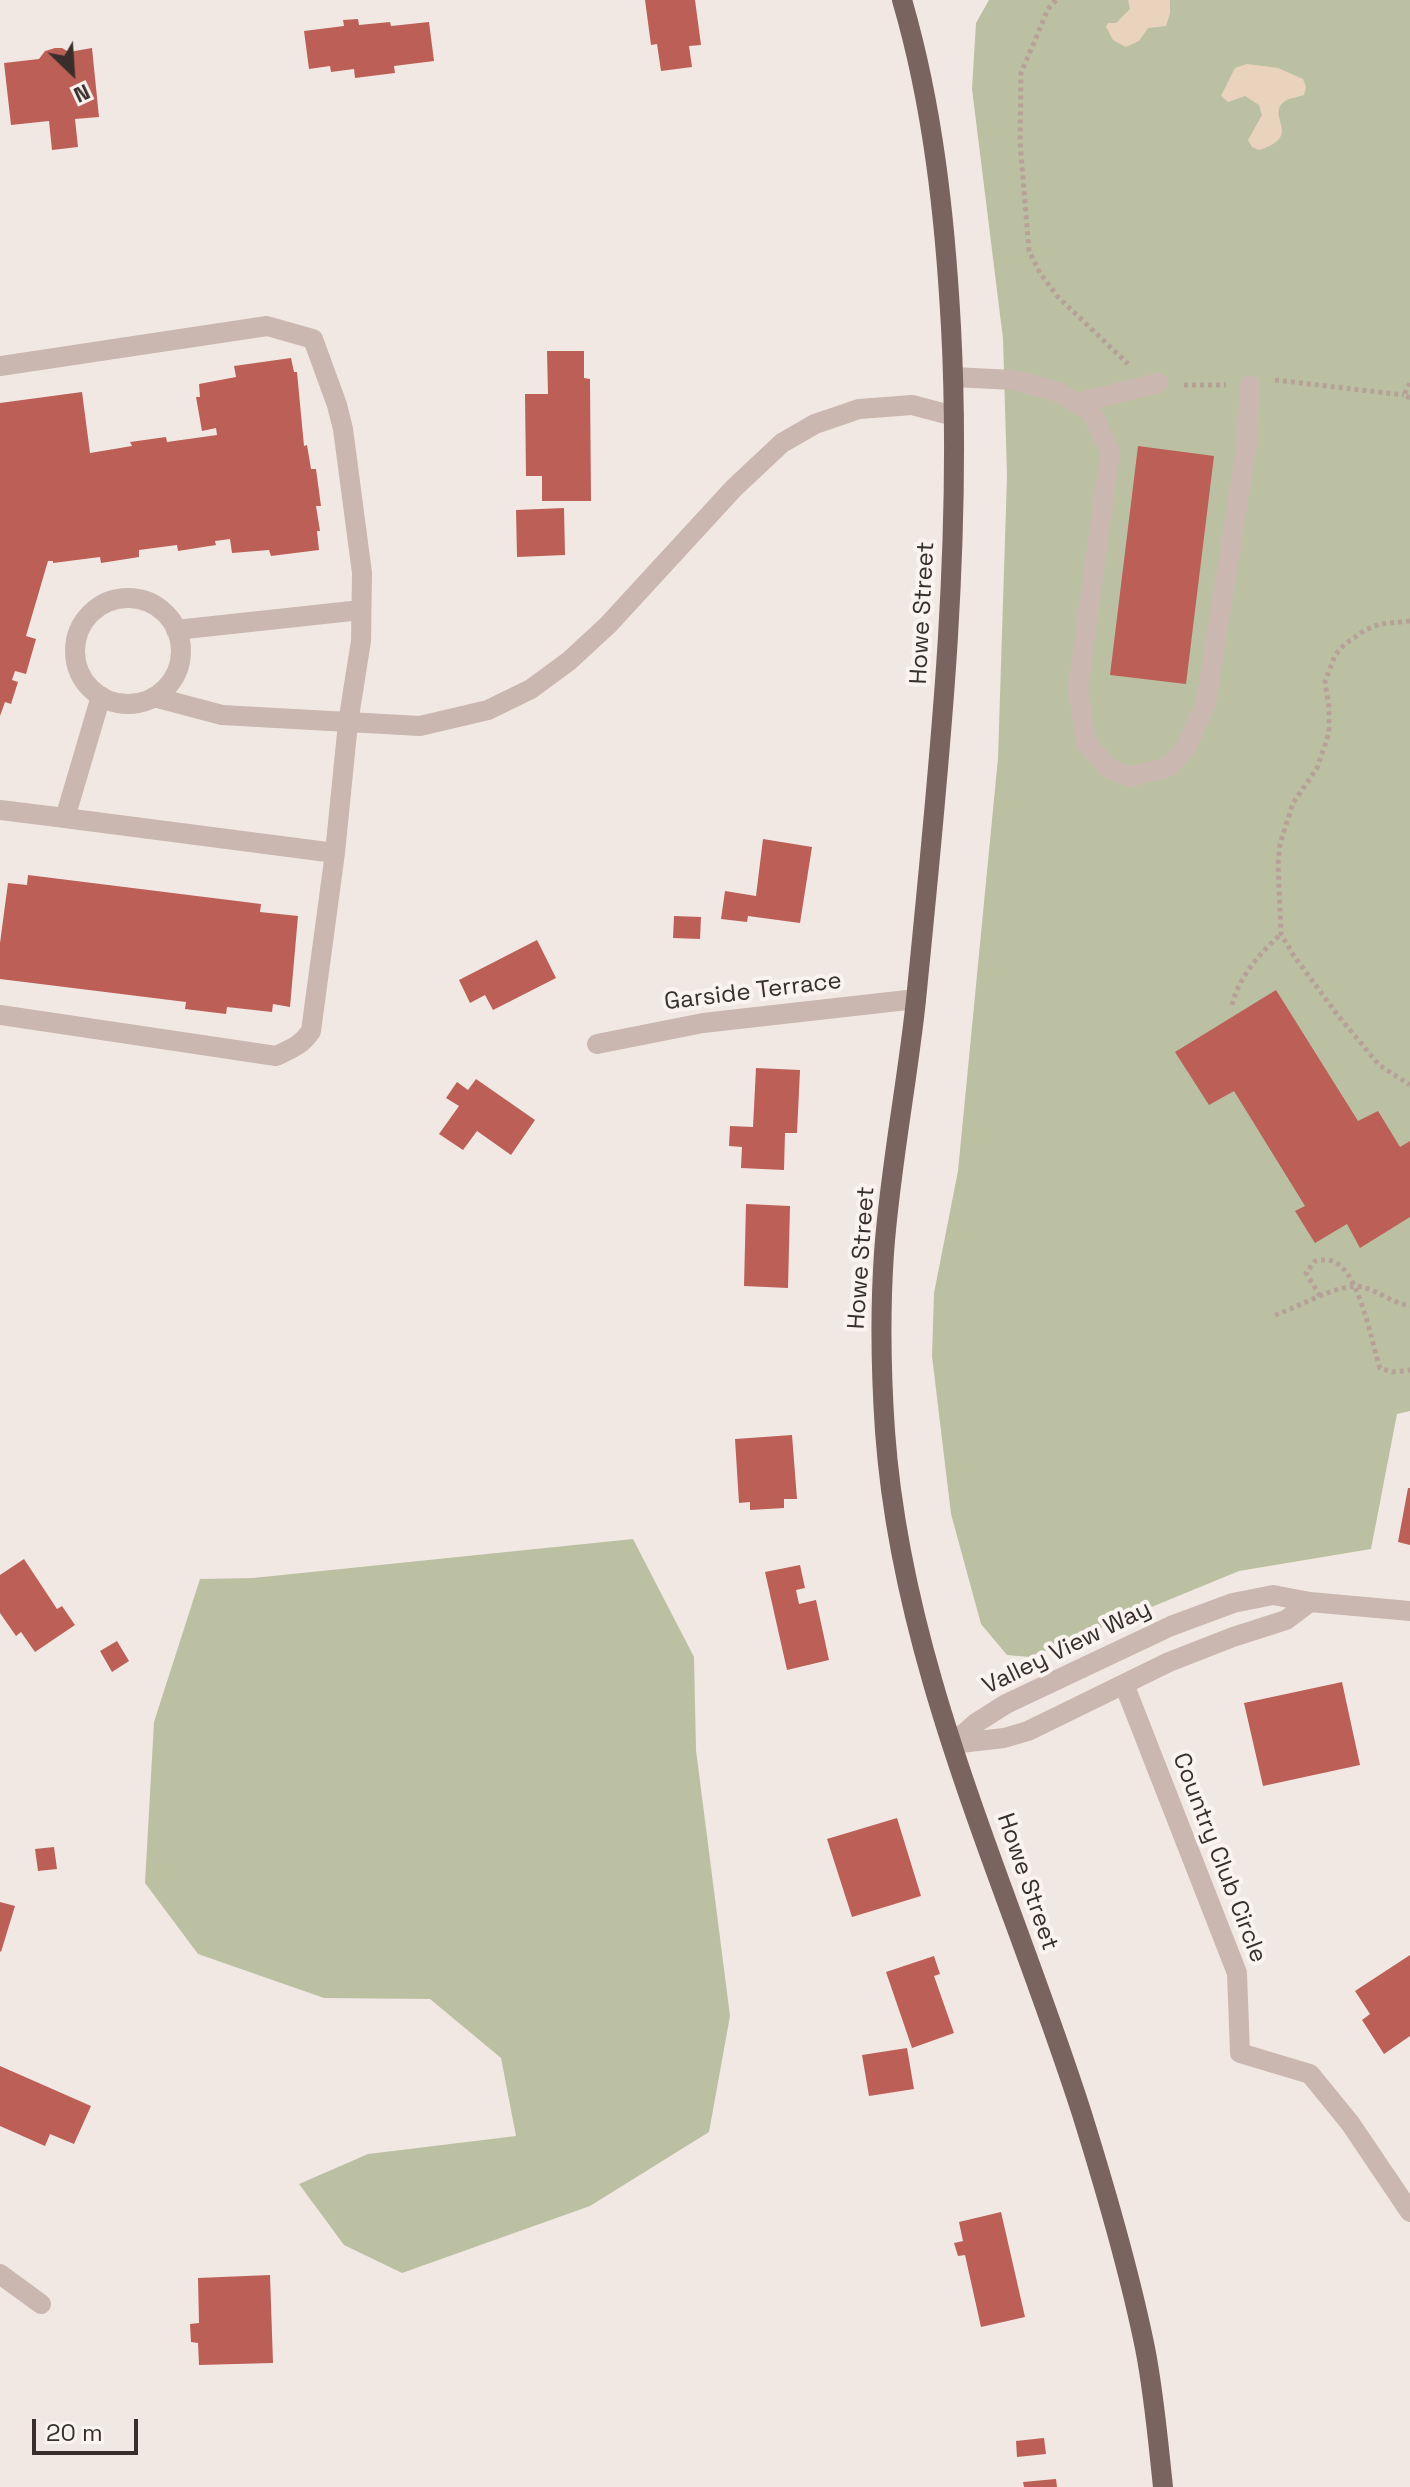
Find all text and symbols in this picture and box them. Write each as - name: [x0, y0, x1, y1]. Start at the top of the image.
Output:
- north arrow: [32, 32, 112, 112]
- text: N: [70, 78, 95, 110]
- street label: Howe Street: [905, 541, 941, 685]
- street label: Garside Terrace: [663, 967, 843, 1017]
- street label: Howe Street: [843, 1186, 881, 1330]
- street label: Valley View Way: [978, 1595, 1156, 1701]
- street label: Country Club Circle: [1166, 1749, 1272, 1967]
- street label: Howe Street: [990, 1810, 1064, 1954]
- scale bar: [36, 2403, 142, 2453]
- text: 20 m: [46, 2417, 103, 2448]

